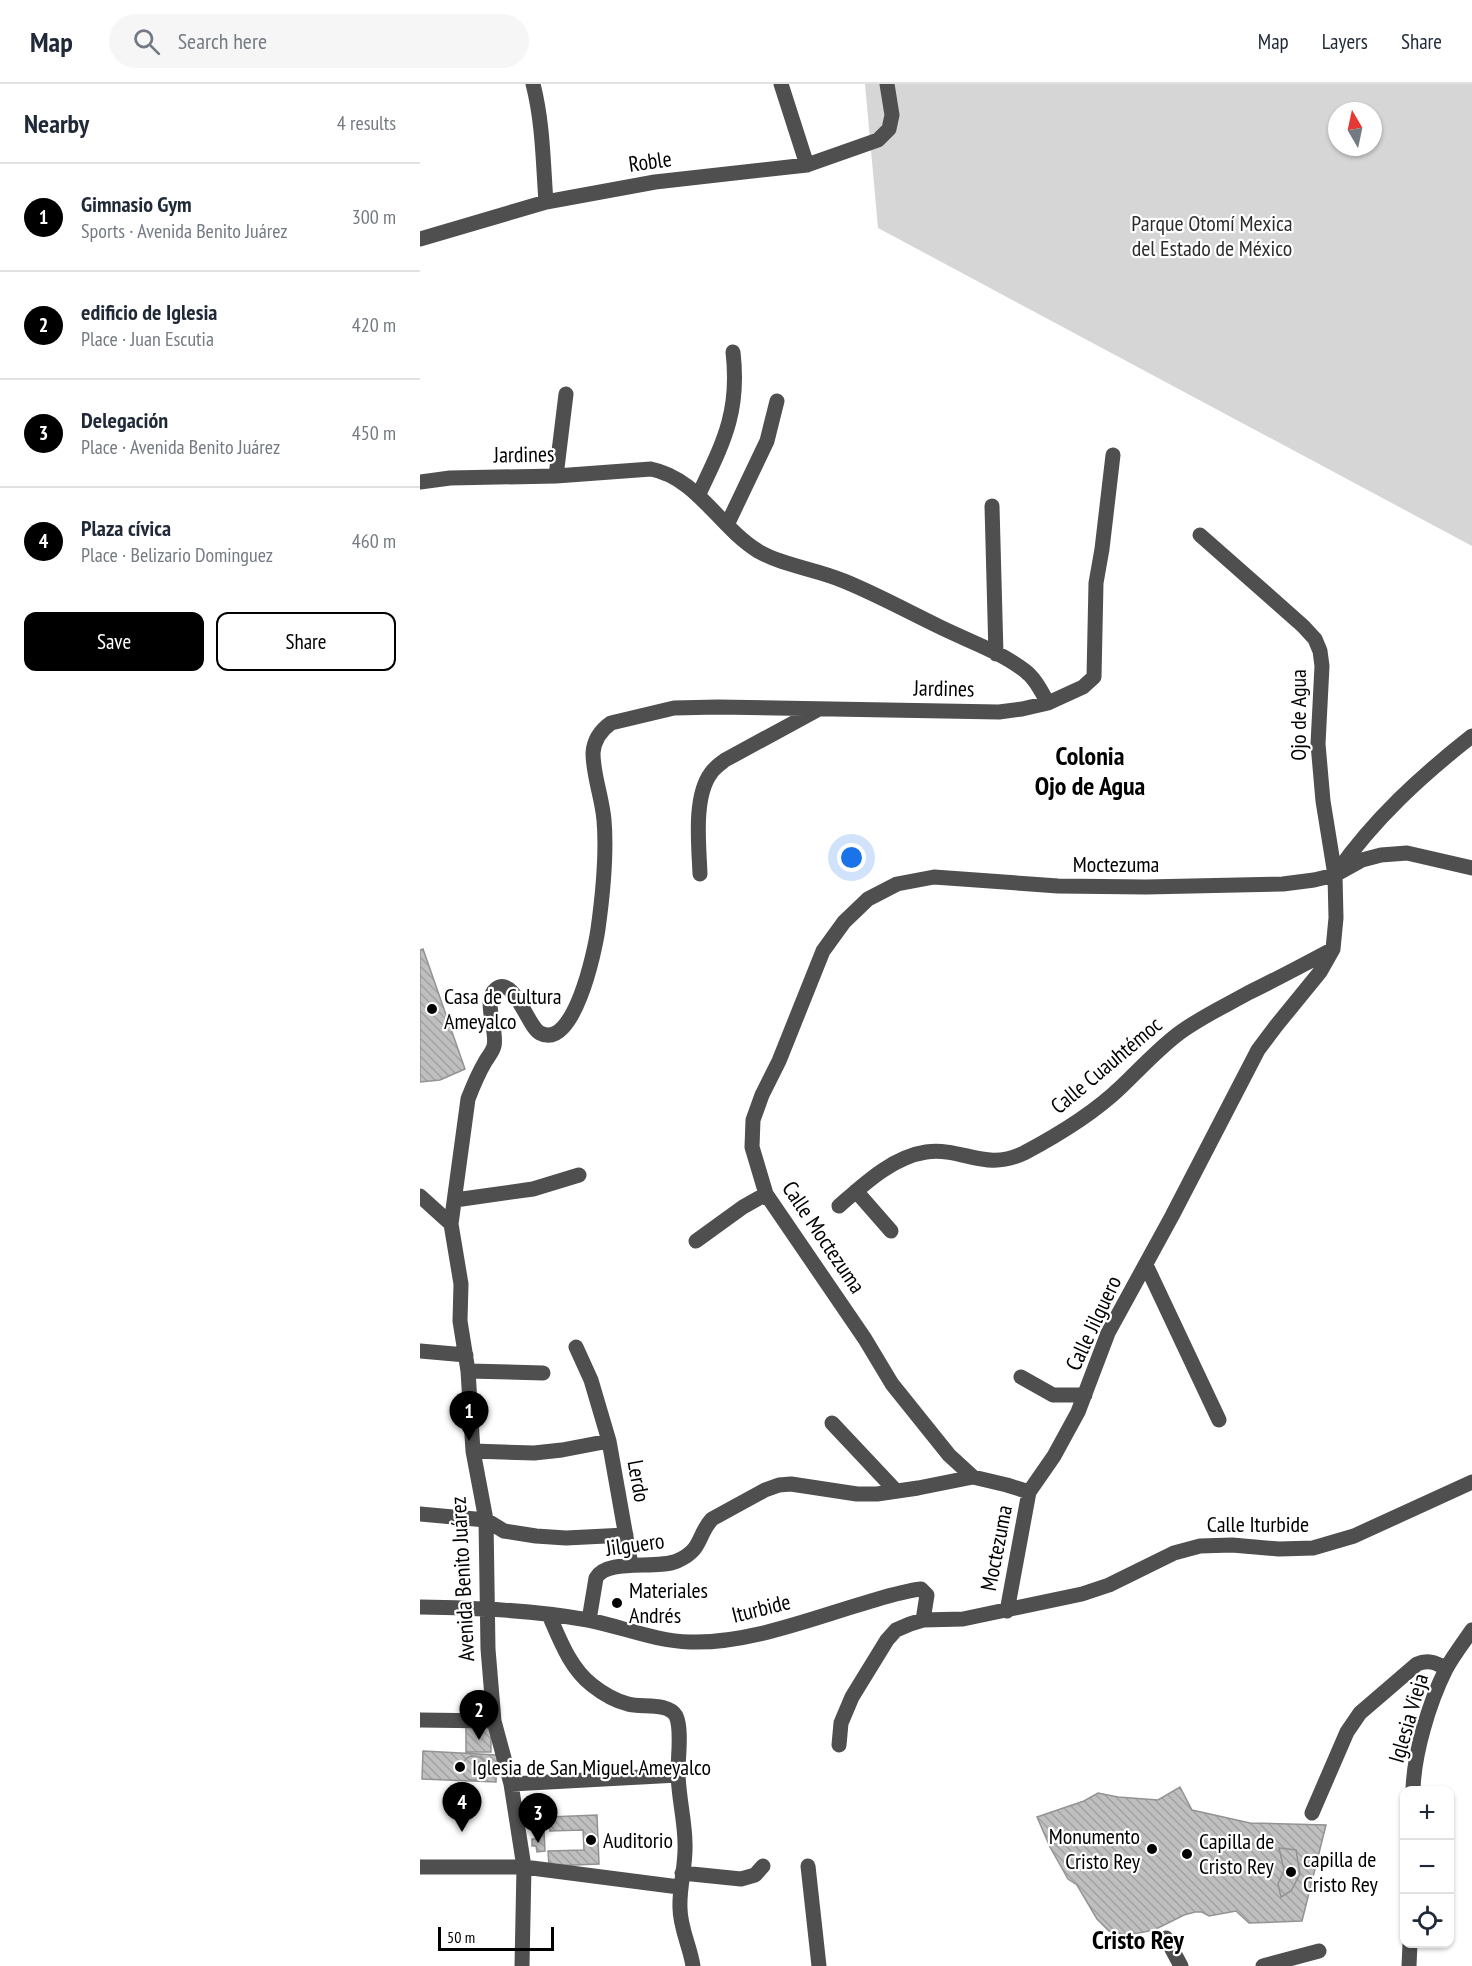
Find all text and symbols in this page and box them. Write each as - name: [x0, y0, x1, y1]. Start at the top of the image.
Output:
- search box: [109, 14, 529, 68]
- text: Map: [30, 23, 73, 60]
- icon: search: [130, 25, 163, 58]
- text: Search here: [178, 27, 267, 55]
- text: Map: [1258, 28, 1289, 55]
- text: Layers: [1322, 28, 1368, 55]
- text: Share: [1401, 28, 1442, 55]
- north arrow: [1328, 102, 1382, 156]
- text: Nearby: [24, 107, 89, 140]
- text: 4 results: [337, 110, 396, 136]
- street label: Roble: [627, 144, 673, 178]
- text: Gimnasio Gym: [81, 190, 192, 218]
- text: 1: [39, 204, 48, 230]
- text: 300 m: [352, 204, 396, 230]
- park label: Parque Otomí Mexica del Estado de México: [1131, 209, 1293, 262]
- text: Sports · Avenida Benito Juárez: [81, 218, 288, 244]
- text: edificio de Iglesia: [81, 298, 217, 326]
- text: 2: [39, 312, 48, 338]
- text: 420 m: [352, 312, 396, 338]
- text: Place · Juan Escutia: [81, 326, 214, 352]
- text: Delegación: [81, 406, 168, 434]
- text: 3: [39, 420, 48, 446]
- text: 450 m: [352, 420, 396, 446]
- text: Place · Avenida Benito Juárez: [81, 434, 280, 460]
- street label: Jardines: [492, 439, 555, 469]
- text: Plaza cívica: [81, 514, 171, 542]
- text: 4: [39, 528, 48, 554]
- text: 460 m: [352, 528, 396, 554]
- text: Place · Belizario Dominguez: [81, 542, 273, 568]
- button: Save: [24, 612, 204, 671]
- button: Share: [216, 612, 396, 671]
- street label: Ojo de Agua: [1284, 669, 1312, 761]
- street label: Jardines: [912, 673, 975, 703]
- district label: Colonia Ojo de Agua: [1035, 739, 1145, 802]
- your location: [837, 843, 866, 872]
- street label: Moctezuma: [1073, 850, 1159, 878]
- place label: Casa de Cultura Ameyalco: [444, 982, 562, 1035]
- marker: Casa de Cultura Ameyalco: [425, 1002, 439, 1016]
- street label: Calle Cuauhtémoc: [1045, 1010, 1167, 1120]
- street label: Calle Moctezuma: [776, 1176, 872, 1298]
- street label: Calle Jilguero: [1059, 1271, 1127, 1375]
- pin: 1: [449, 1392, 488, 1441]
- street label: Lerdo: [622, 1458, 656, 1504]
- street label: Avenida Benito Juárez: [444, 1496, 480, 1662]
- street label: Moctezuma: [974, 1503, 1018, 1593]
- street label: Calle Iturbide: [1207, 1510, 1309, 1538]
- street label: Jilguero: [603, 1526, 666, 1562]
- place label: Materiales Andrés: [629, 1576, 708, 1629]
- street label: Iturbide: [729, 1587, 793, 1629]
- marker: Materiales Andrés: [610, 1596, 624, 1610]
- street label: Iglesia Vieja: [1382, 1670, 1434, 1766]
- pin: 2: [460, 1690, 498, 1740]
- place label: Iglesia de San Miguel Ameyalco: [472, 1753, 711, 1781]
- marker: Iglesia de San Miguel Ameyalco: [453, 1760, 467, 1774]
- pin: 4: [442, 1782, 482, 1832]
- map controls: [1400, 1786, 1454, 1948]
- button: +: [1400, 1786, 1454, 1840]
- pin: 3: [518, 1794, 558, 1843]
- place label: Monumento Cristo Rey: [1049, 1822, 1141, 1875]
- place label: Auditorio: [603, 1826, 673, 1854]
- place label: Capilla de Cristo Rey: [1199, 1827, 1274, 1880]
- marker: Auditorio: [584, 1833, 598, 1847]
- button: −: [1400, 1840, 1454, 1894]
- marker: Monumento Cristo Rey: [1145, 1842, 1159, 1856]
- place label: capilla de Cristo Rey: [1303, 1845, 1378, 1898]
- marker: Capilla de Cristo Rey: [1180, 1847, 1194, 1861]
- marker: capilla de Cristo Rey: [1284, 1865, 1298, 1879]
- button: locate: [1400, 1894, 1454, 1948]
- district label: Cristo Rey: [1092, 1923, 1185, 1956]
- scale bar: [438, 1924, 554, 1952]
- text: 50 m: [447, 1927, 475, 1947]

